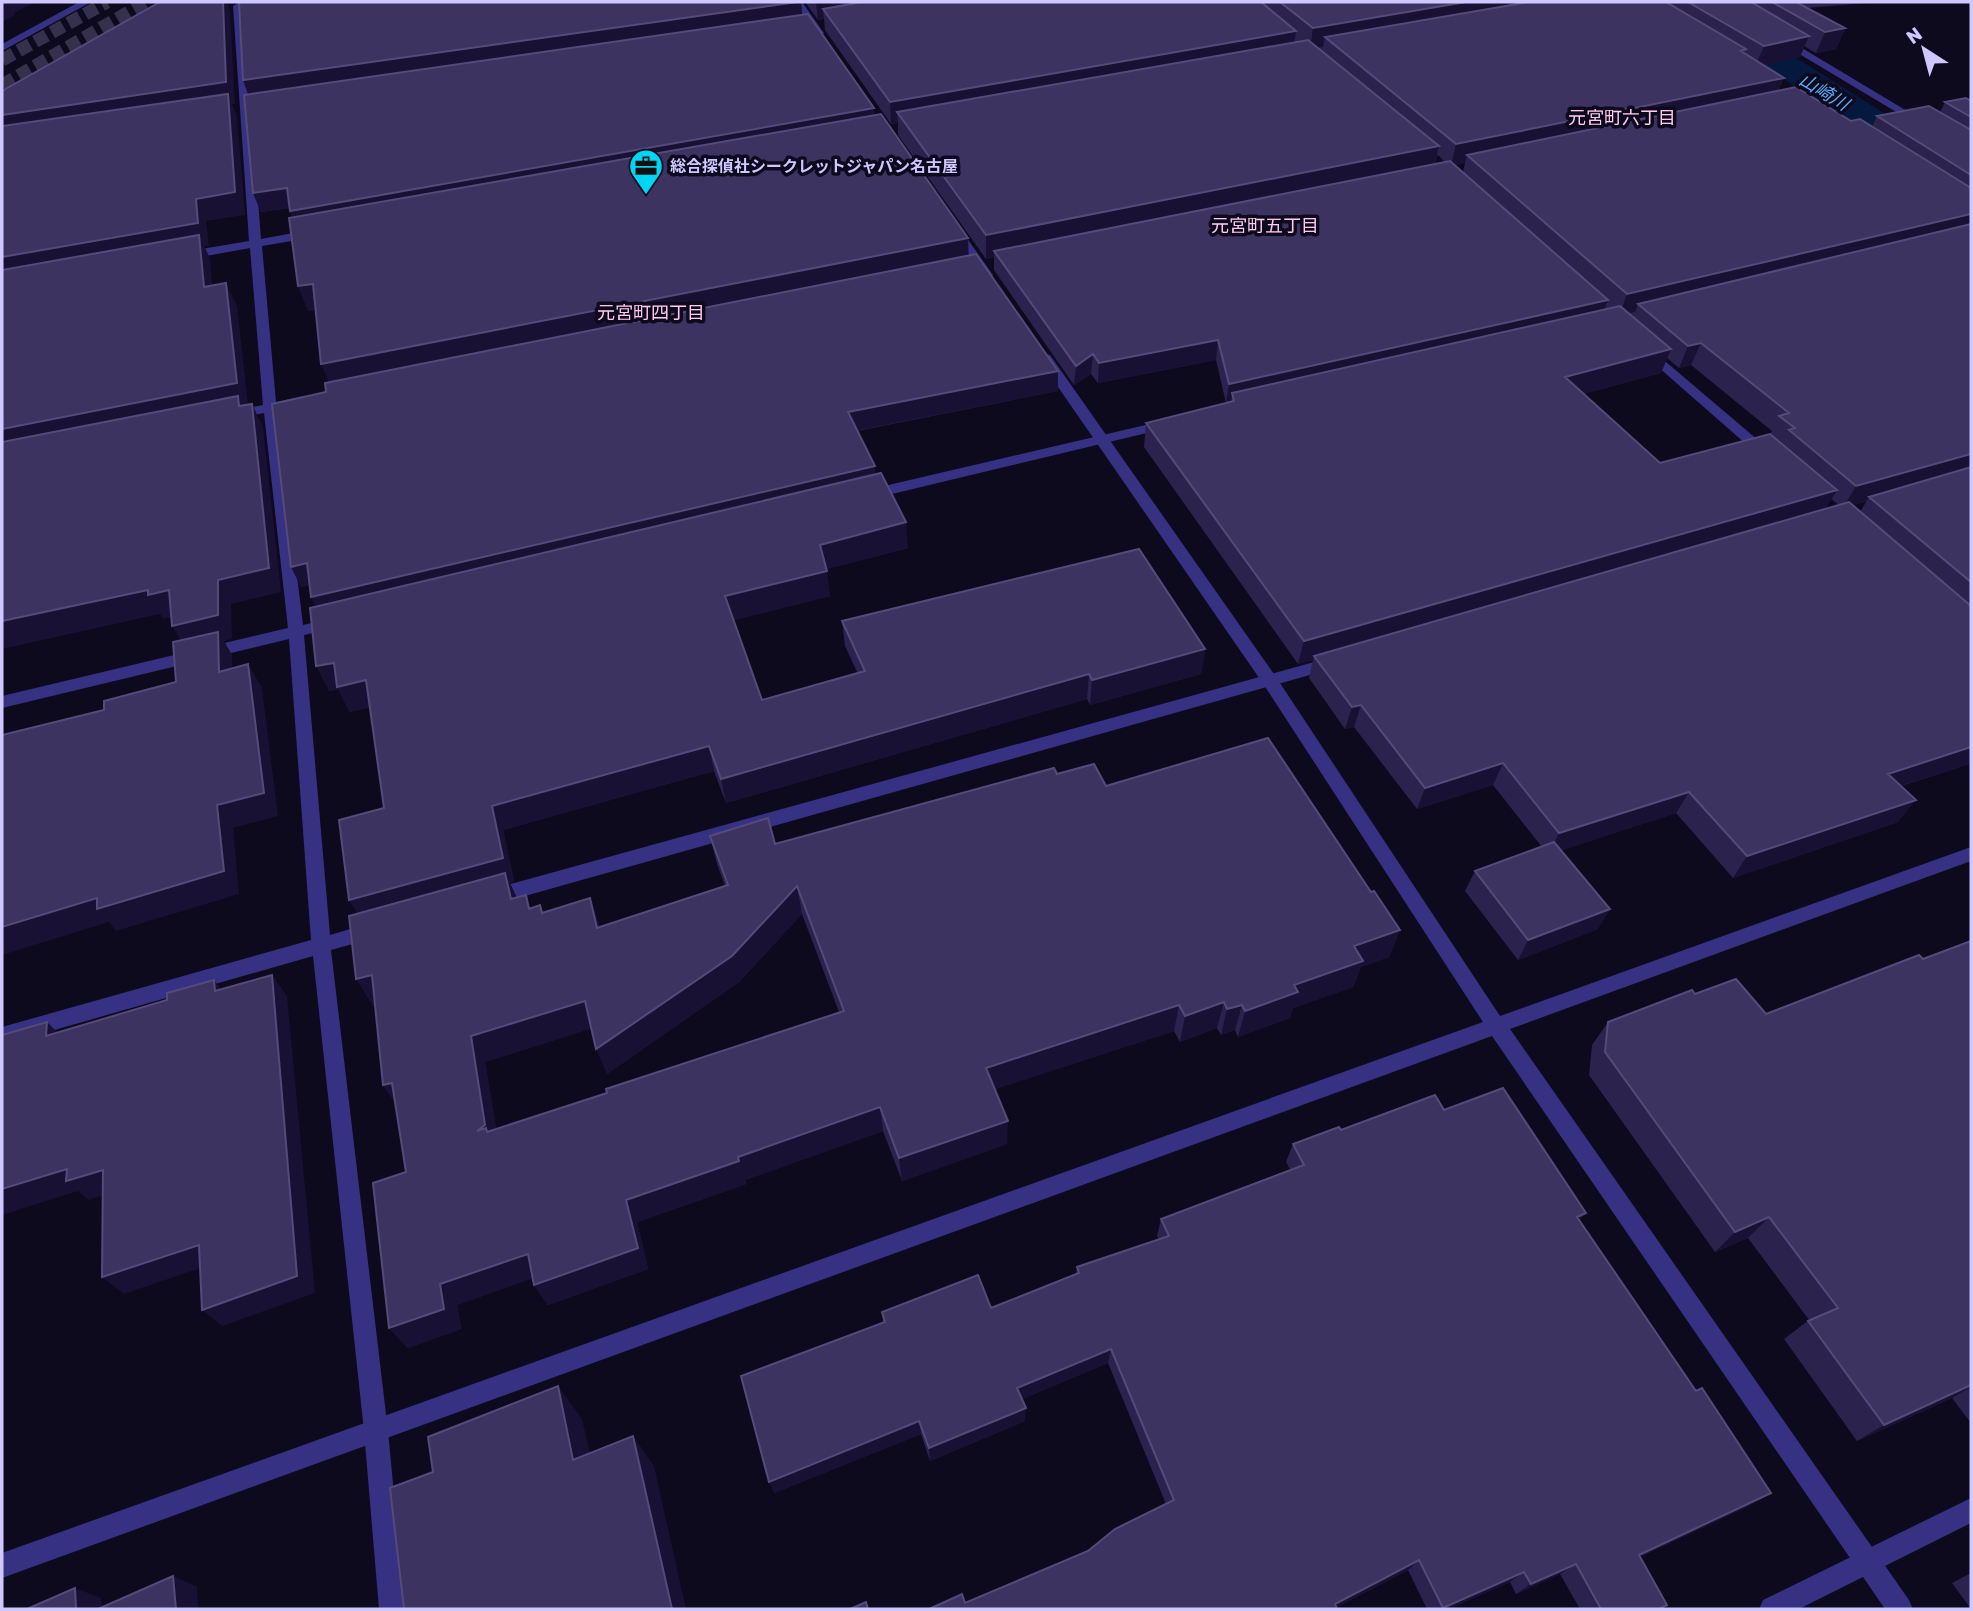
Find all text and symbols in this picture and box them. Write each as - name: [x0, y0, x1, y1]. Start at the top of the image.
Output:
- north arrow: [1889, 14, 1959, 84]
- text: N: [1902, 22, 1927, 49]
- water label: 山崎川: [1795, 69, 1855, 116]
- district label: 元宮町六丁目: [1568, 107, 1676, 129]
- office icon: 総合探偵社シークレットジャパン名古屋: [627, 147, 665, 196]
- place label: 総合探偵社シークレットジャパン名古屋: [670, 157, 958, 176]
- district label: 元宮町五丁目: [1211, 215, 1319, 237]
- district label: 元宮町四丁目: [597, 302, 705, 324]

